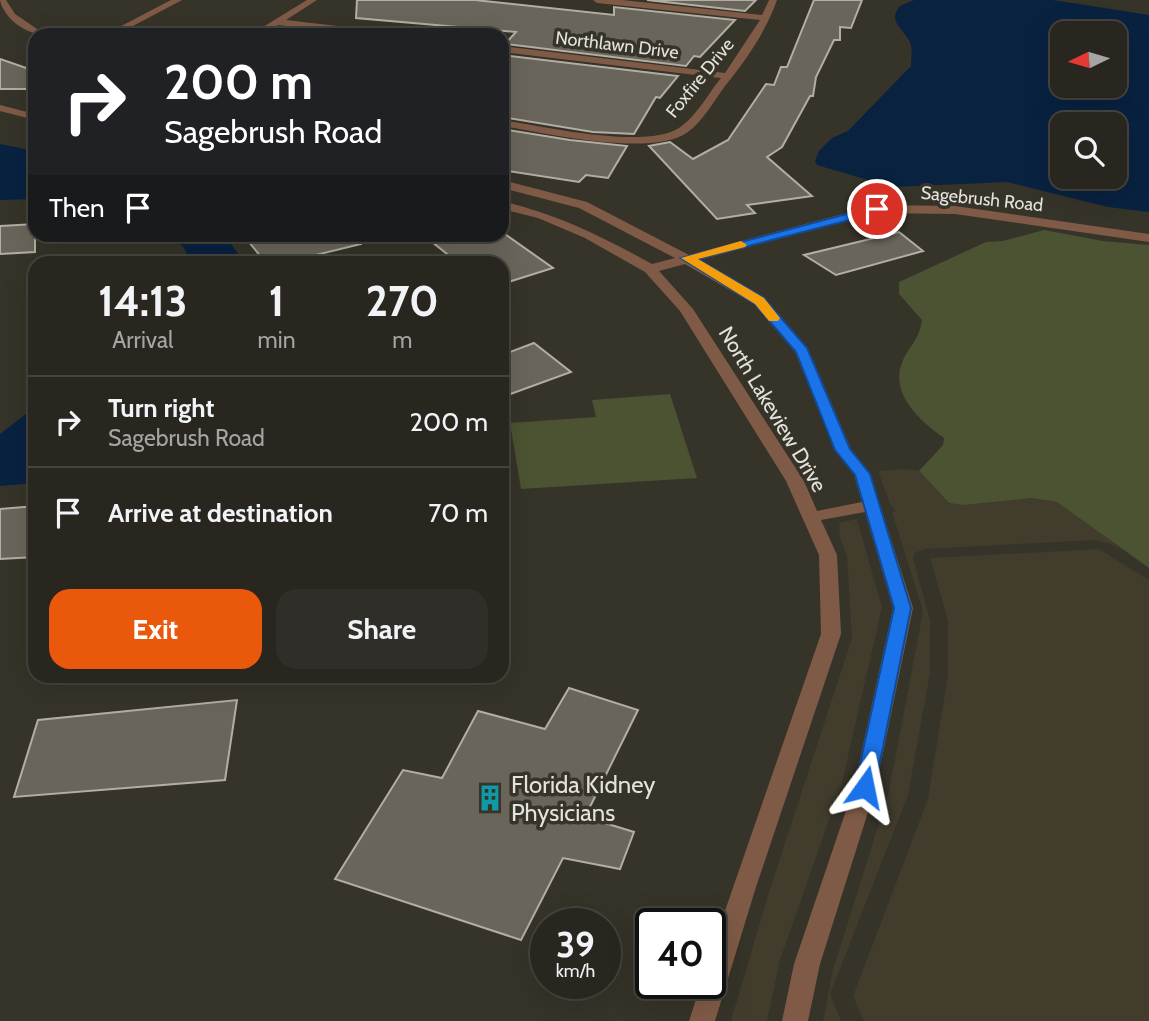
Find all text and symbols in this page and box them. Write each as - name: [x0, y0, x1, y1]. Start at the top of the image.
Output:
- north arrow: [1050, 21, 1127, 98]
- map controls: [1050, 21, 1127, 189]
- street label: Northlawn Drive: [554, 27, 680, 63]
- street label: Foxfire Drive: [661, 34, 739, 122]
- text: 200 m: [164, 52, 313, 111]
- icon: right: [49, 56, 140, 147]
- text: Sagebrush Road: [164, 112, 382, 151]
- button: search: [1050, 112, 1127, 189]
- pin: [847, 179, 907, 239]
- street label: Sagebrush Road: [920, 182, 1044, 216]
- icon: arrive: [119, 189, 157, 227]
- icon: arrive: [858, 190, 896, 228]
- text: Then: [49, 192, 105, 224]
- text: 14:13: [98, 275, 187, 327]
- text: 1: [269, 275, 284, 327]
- text: 270: [366, 275, 439, 327]
- street label: North Lakeview Drive: [714, 322, 832, 497]
- text: Arrival: [112, 326, 173, 354]
- text: min: [258, 326, 296, 354]
- text: m: [392, 326, 412, 354]
- text: Turn right: [108, 392, 214, 424]
- icon: right: [49, 403, 87, 441]
- text: 200 m: [409, 406, 488, 438]
- text: Sagebrush Road: [108, 424, 265, 452]
- icon: arrive: [49, 494, 87, 532]
- text: Arrive at destination: [108, 497, 333, 529]
- text: 70 m: [428, 497, 488, 529]
- button: Exit: [49, 589, 262, 669]
- button: Share: [276, 589, 488, 669]
- position arrow: [828, 750, 902, 824]
- place label: Florida Kidney Physicians: [511, 770, 655, 827]
- building icon: Florida Kidney Physicians: [475, 783, 505, 813]
- speed limit sign: 40: [635, 908, 726, 999]
- text: 39: [556, 923, 595, 966]
- text: km/h: [556, 960, 595, 982]

